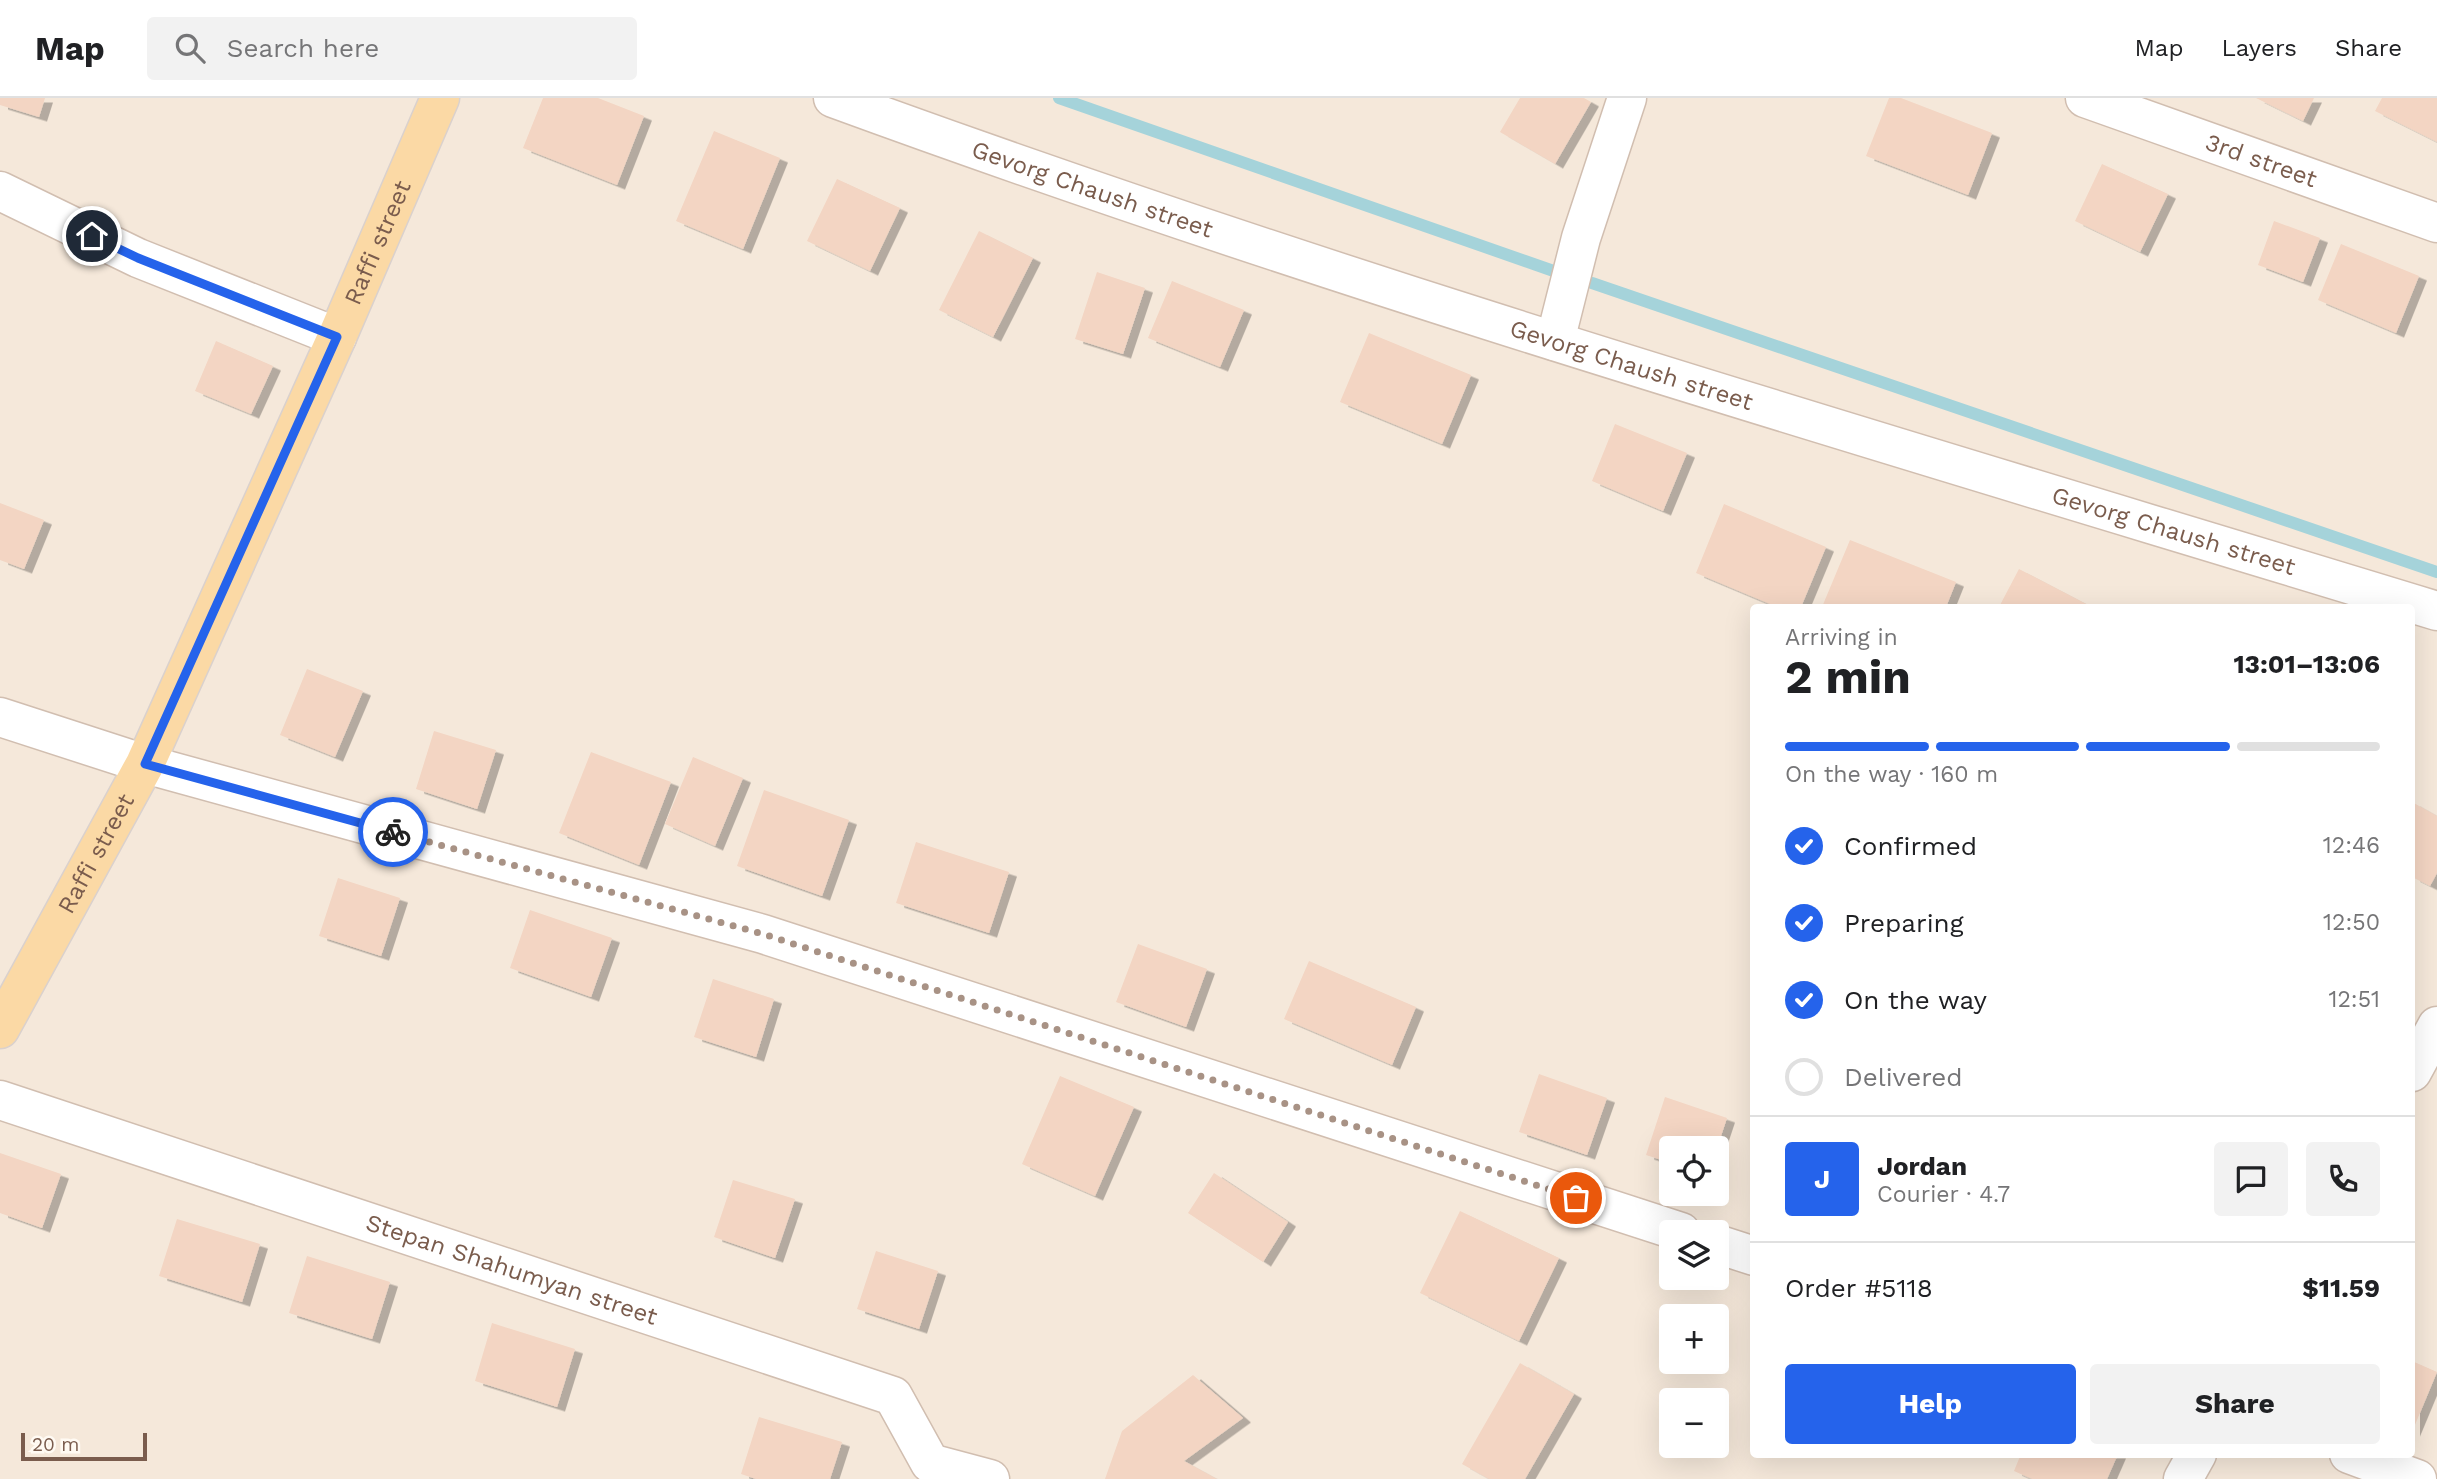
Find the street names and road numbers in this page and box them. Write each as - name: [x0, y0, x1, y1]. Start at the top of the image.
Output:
- street label: 3rd street: [2202, 128, 2321, 193]
- street label: Gevorg Chaush street: [968, 135, 1216, 244]
- street label: Raffi street: [339, 176, 417, 309]
- street label: Gevorg Chaush street: [1506, 314, 1756, 416]
- street label: Gevorg Chaush street: [2048, 481, 2299, 581]
- street label: Raffi street: [52, 789, 140, 918]
- street label: Stepan Shahumyan street: [362, 1208, 661, 1331]

